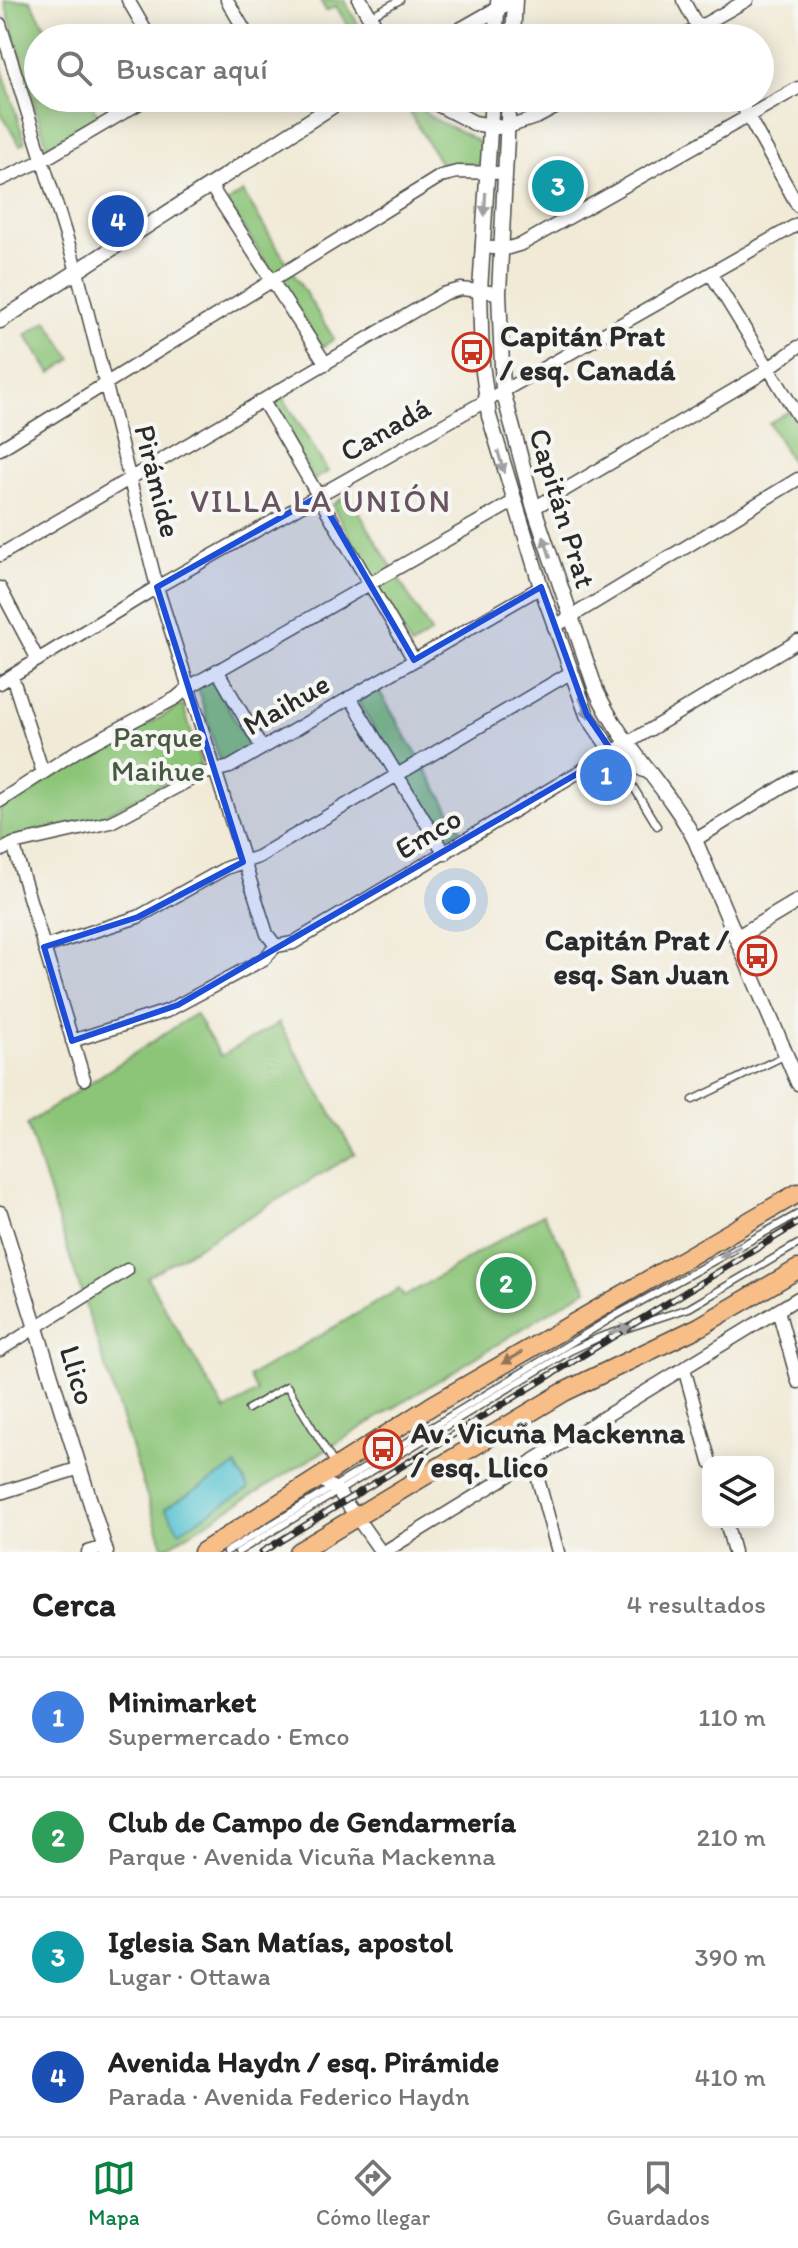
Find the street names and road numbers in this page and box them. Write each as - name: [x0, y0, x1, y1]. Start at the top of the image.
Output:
- street label: Canadá: [333, 388, 437, 470]
- street label: Pirámide: [126, 421, 190, 541]
- street label: Capitán Prat: [521, 424, 605, 592]
- street label: Maihue: [236, 664, 336, 744]
- street label: Emco: [388, 799, 468, 867]
- street label: Llico: [52, 1341, 104, 1409]

